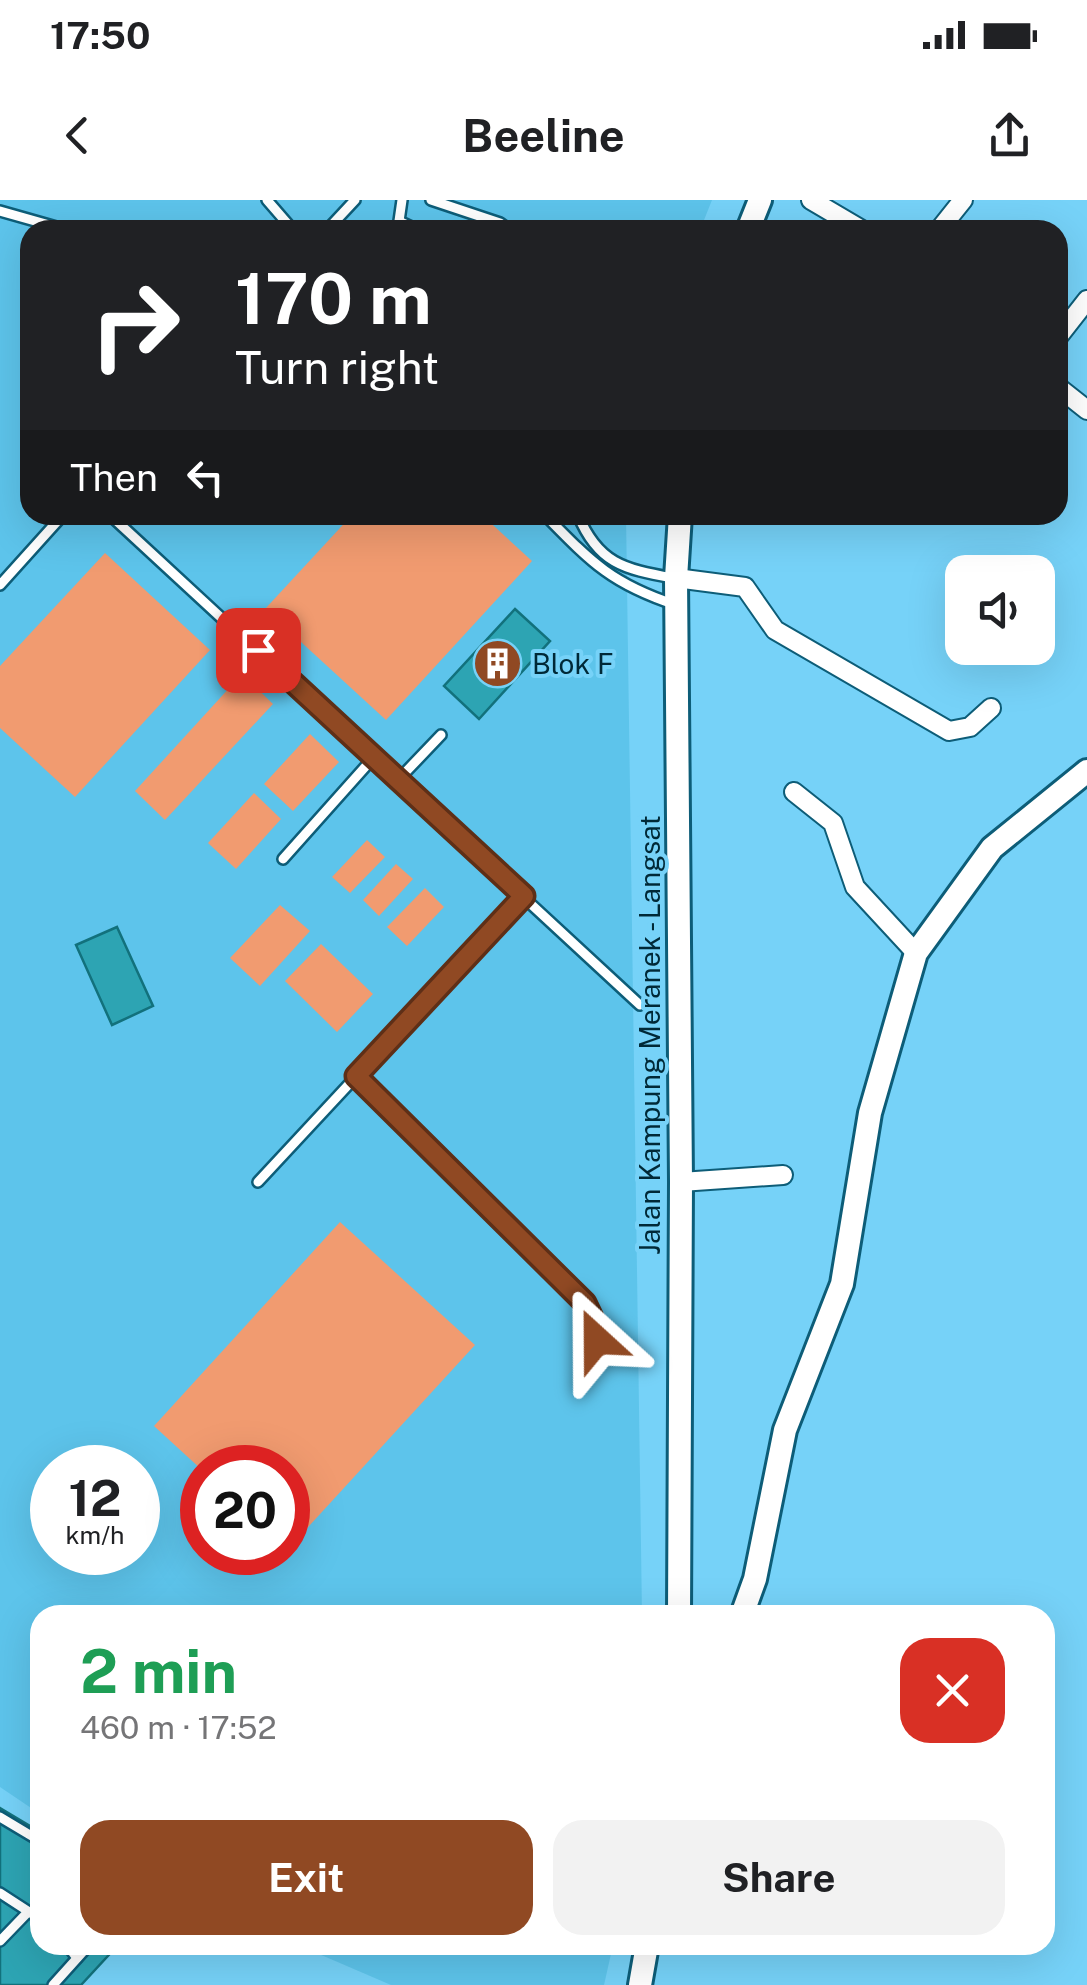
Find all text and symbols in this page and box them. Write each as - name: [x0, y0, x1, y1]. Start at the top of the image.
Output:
- text: 17:50: [50, 13, 150, 58]
- icon: back: [50, 108, 105, 163]
- icon: share: [982, 108, 1037, 163]
- text: Beeline: [462, 109, 625, 162]
- text: 170 m: [235, 257, 432, 340]
- icon: right: [70, 260, 200, 390]
- text: Turn right: [235, 341, 439, 394]
- icon: left: [178, 450, 233, 505]
- text: Then: [70, 455, 158, 500]
- map controls: [945, 555, 1055, 665]
- button: sound: [945, 555, 1055, 665]
- pin: [216, 608, 301, 693]
- icon: arrive: [231, 623, 286, 678]
- building icon: Blok F: [471, 638, 523, 690]
- place label: Blok F: [532, 647, 614, 680]
- street label: Jalan Kampung Meranek - Langsat: [633, 815, 666, 1255]
- position arrow: [545, 1288, 649, 1392]
- speed limit sign: 20: [180, 1445, 310, 1575]
- text: 12: [68, 1468, 122, 1527]
- text: km/h: [66, 1520, 124, 1550]
- text: 2 min: [80, 1636, 237, 1707]
- button: close: [900, 1638, 1005, 1743]
- text: 460 m · 17:52: [80, 1709, 277, 1746]
- button: Exit: [80, 1820, 533, 1935]
- button: Share: [553, 1820, 1005, 1935]

